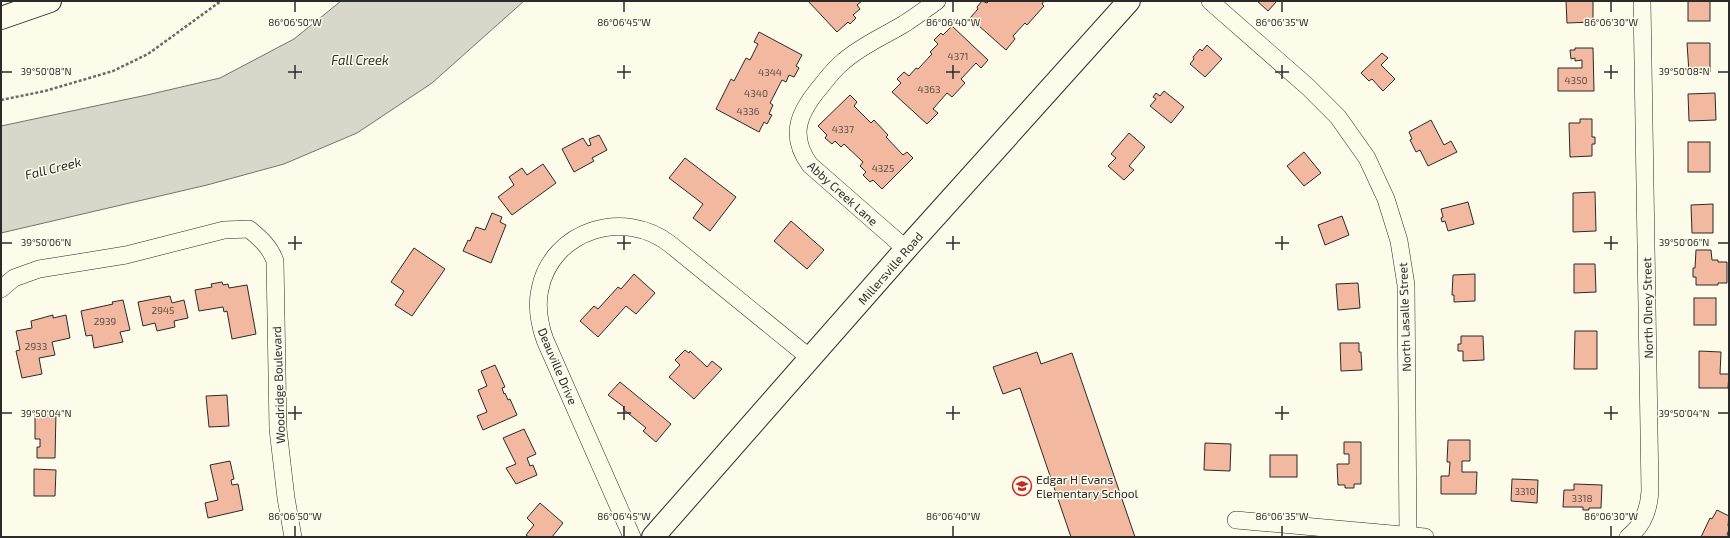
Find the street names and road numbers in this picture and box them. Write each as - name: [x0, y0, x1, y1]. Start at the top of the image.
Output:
- street label: Abby Creek Lane: [805, 158, 881, 228]
- street label: Millersville Road: [855, 229, 925, 307]
- street label: North Olney Street: [1639, 257, 1655, 359]
- street label: North Lasalle Street: [1395, 262, 1413, 372]
- street label: Woodridge Boulevard: [269, 326, 287, 444]
- street label: Deauville Drive: [536, 326, 580, 406]

